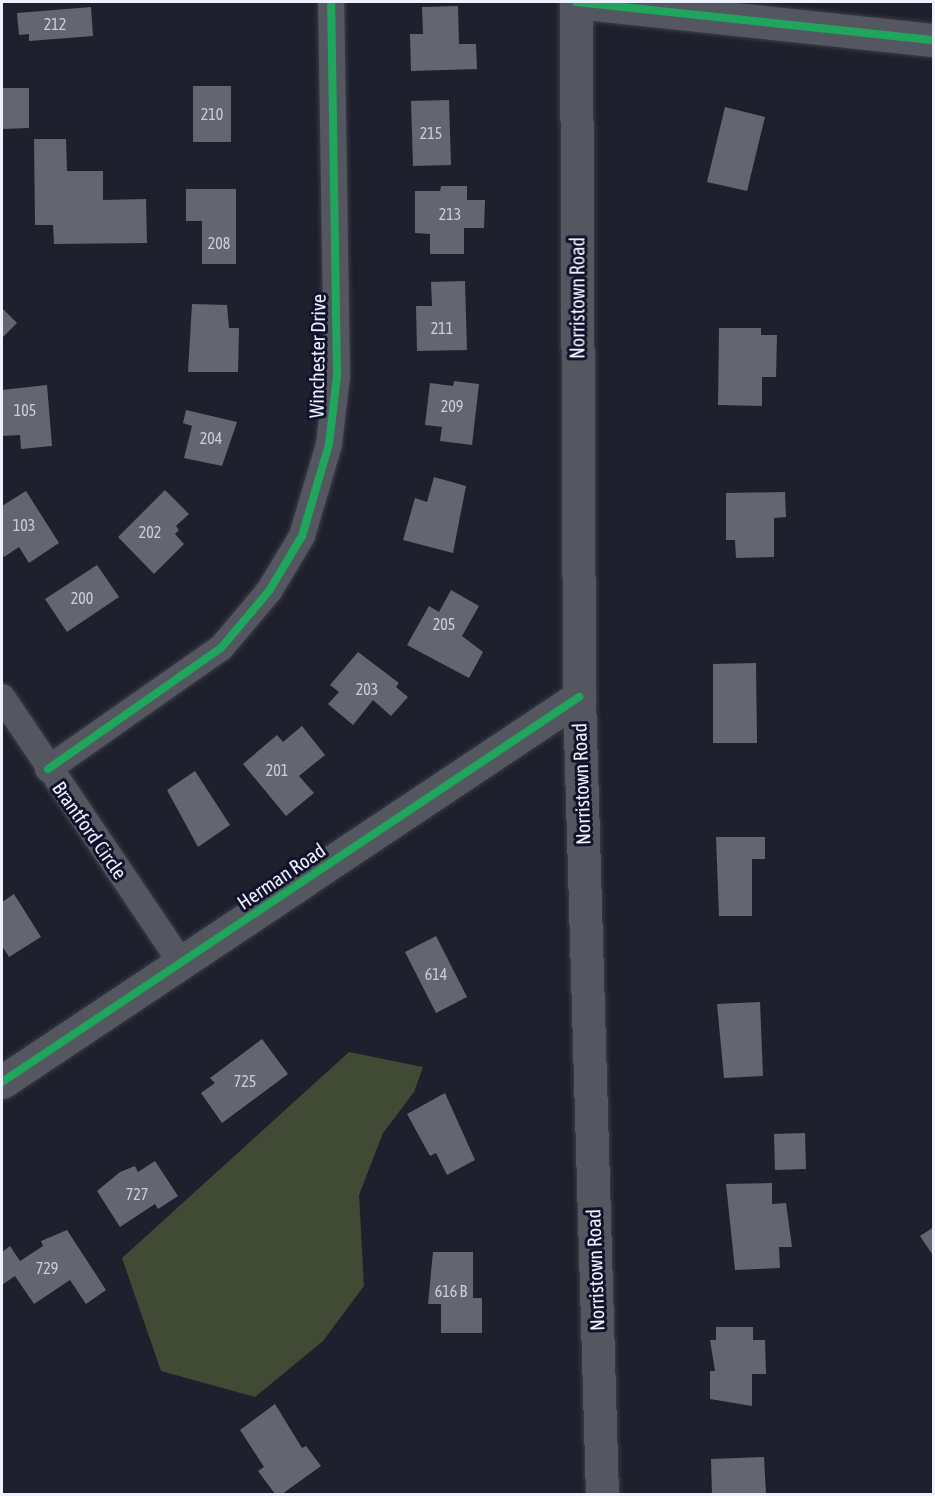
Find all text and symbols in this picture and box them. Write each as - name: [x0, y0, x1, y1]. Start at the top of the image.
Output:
- house number: 212: [44, 14, 66, 34]
- house number: 210: [201, 104, 223, 124]
- house number: 215: [420, 123, 442, 143]
- house number: 213: [439, 204, 461, 224]
- house number: 208: [208, 233, 230, 253]
- street label: Norristown Road: [565, 237, 589, 359]
- street label: Winchester Drive: [304, 294, 330, 418]
- house number: 211: [431, 318, 453, 338]
- house number: 209: [441, 396, 463, 416]
- house number: 105: [14, 400, 36, 420]
- house number: 204: [200, 428, 222, 448]
- house number: 103: [13, 515, 35, 535]
- house number: 202: [139, 522, 161, 542]
- house number: 200: [71, 588, 93, 608]
- house number: 205: [433, 614, 455, 634]
- house number: 203: [356, 679, 378, 699]
- street label: Norristown Road: [567, 723, 595, 845]
- house number: 201: [266, 760, 288, 780]
- street label: Brantford Circle: [48, 776, 132, 884]
- street label: Herman Road: [232, 838, 330, 914]
- house number: 614: [425, 964, 447, 984]
- house number: 725: [234, 1071, 256, 1091]
- house number: 727: [126, 1184, 148, 1204]
- street label: Norristown Road: [581, 1209, 609, 1331]
- house number: 729: [36, 1258, 58, 1278]
- house number: 616 B: [435, 1281, 467, 1301]

